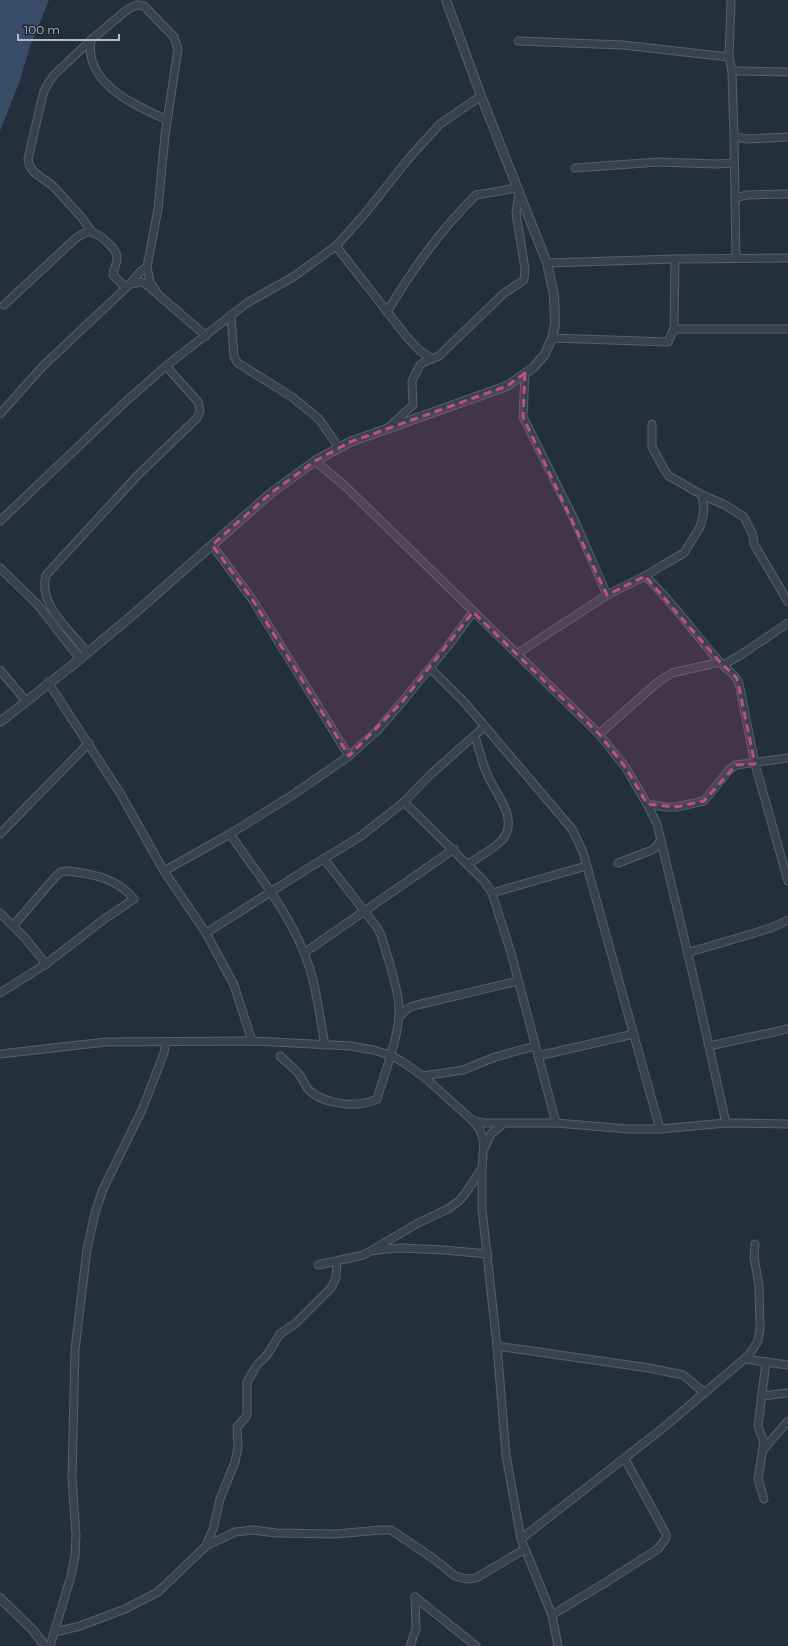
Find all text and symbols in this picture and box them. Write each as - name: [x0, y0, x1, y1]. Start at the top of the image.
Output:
- scale bar: [18, 16, 119, 42]
- text: 100 m: [24, 22, 60, 37]

